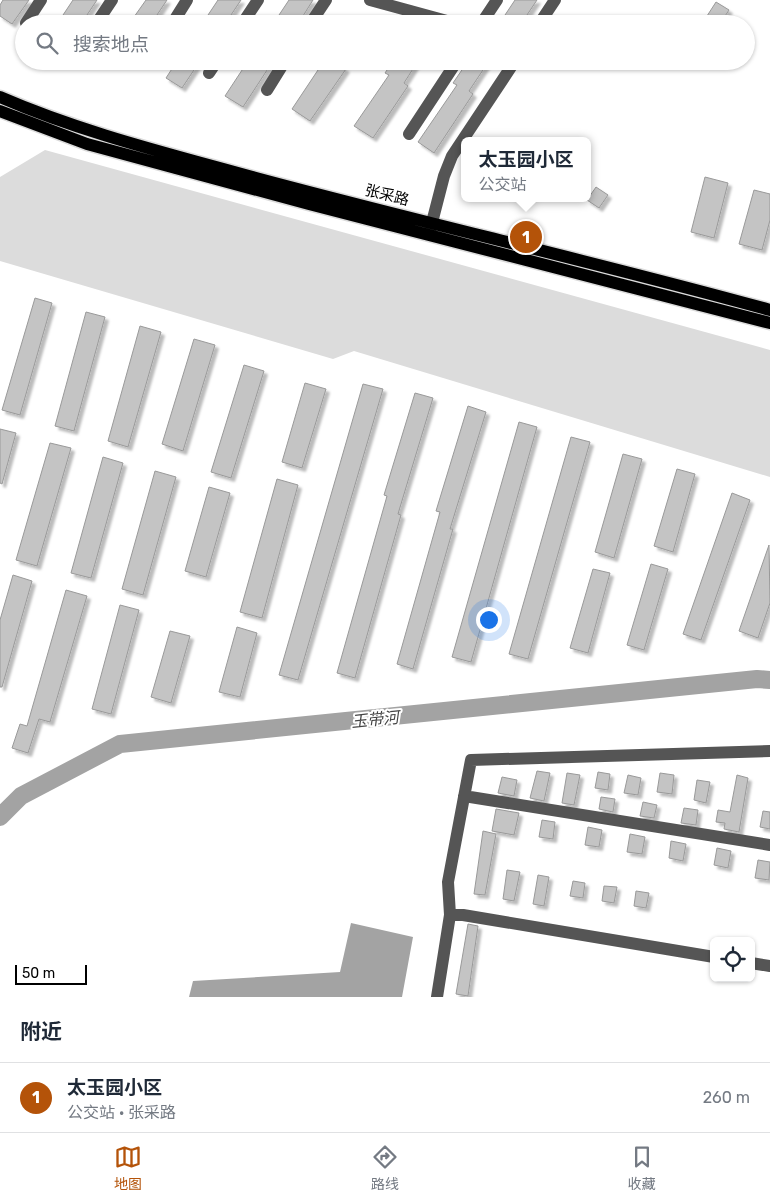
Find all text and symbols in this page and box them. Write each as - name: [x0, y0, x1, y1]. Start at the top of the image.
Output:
- search box: [15, 15, 755, 70]
- icon: search: [33, 29, 61, 57]
- text: 搜索地点: [73, 33, 149, 56]
- popup: [461, 137, 591, 202]
- text: 太玉园小区: [478, 148, 574, 171]
- text: 公交站: [478, 175, 527, 194]
- street label: 张采路: [363, 181, 411, 209]
- pin: 1: [510, 218, 542, 256]
- your location: [476, 607, 502, 633]
- water label: 玉带河: [350, 707, 403, 731]
- map controls: [710, 937, 755, 982]
- button: locate: [710, 937, 755, 982]
- scale bar: [15, 962, 88, 985]
- text: 50 m: [22, 965, 55, 982]
- text: 附近: [20, 1019, 62, 1044]
- text: 太玉园小区: [67, 1076, 162, 1099]
- text: 1: [32, 1088, 40, 1107]
- text: 260 m: [703, 1088, 750, 1107]
- text: 公交站 · 张采路: [67, 1103, 176, 1122]
- tab: 地图: [114, 1143, 142, 1193]
- tab: 路线: [371, 1143, 399, 1193]
- tab: 收藏: [628, 1143, 656, 1193]

